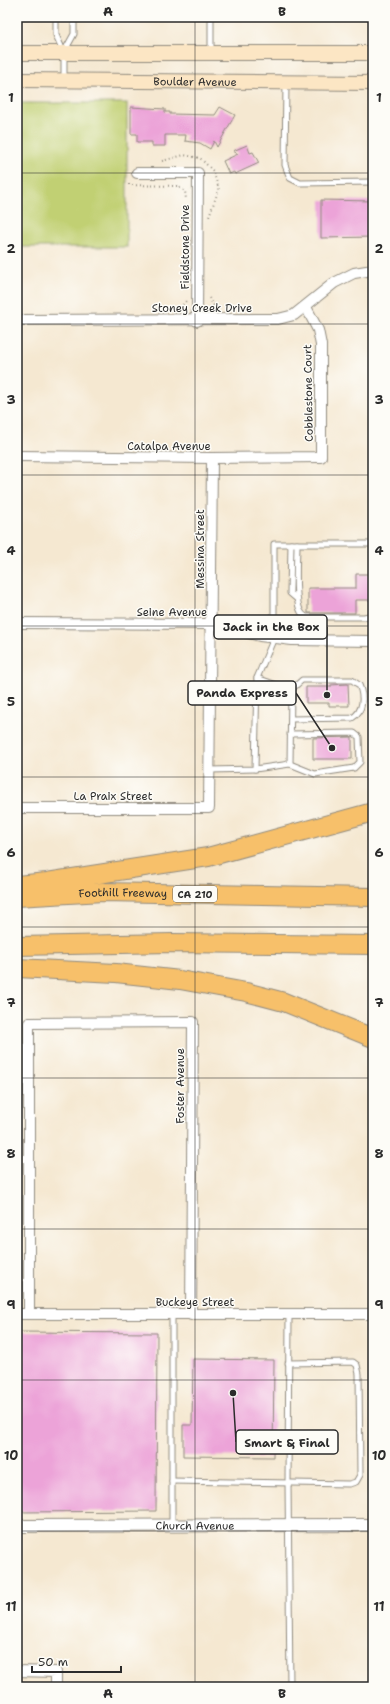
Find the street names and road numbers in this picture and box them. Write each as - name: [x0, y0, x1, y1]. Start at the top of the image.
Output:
- street label: Boulder Avenue: [153, 74, 237, 90]
- street label: Fieldstone Drive: [178, 204, 193, 290]
- street label: Stoney Creek Drive: [152, 301, 252, 316]
- street label: Cobblestone Court: [300, 344, 317, 442]
- street label: Catalpa Avenue: [127, 439, 211, 454]
- street label: Messina Street: [193, 509, 208, 589]
- street label: Seine Avenue: [137, 605, 207, 620]
- street label: La Praix Street: [74, 789, 153, 804]
- street label: Foothill Freeway: [78, 885, 167, 901]
- road number: CA 210: [173, 886, 217, 902]
- street label: Foster Avenue: [173, 1048, 188, 1124]
- street label: Buckeye Street: [156, 1295, 235, 1310]
- street label: Church Avenue: [155, 1518, 235, 1534]

